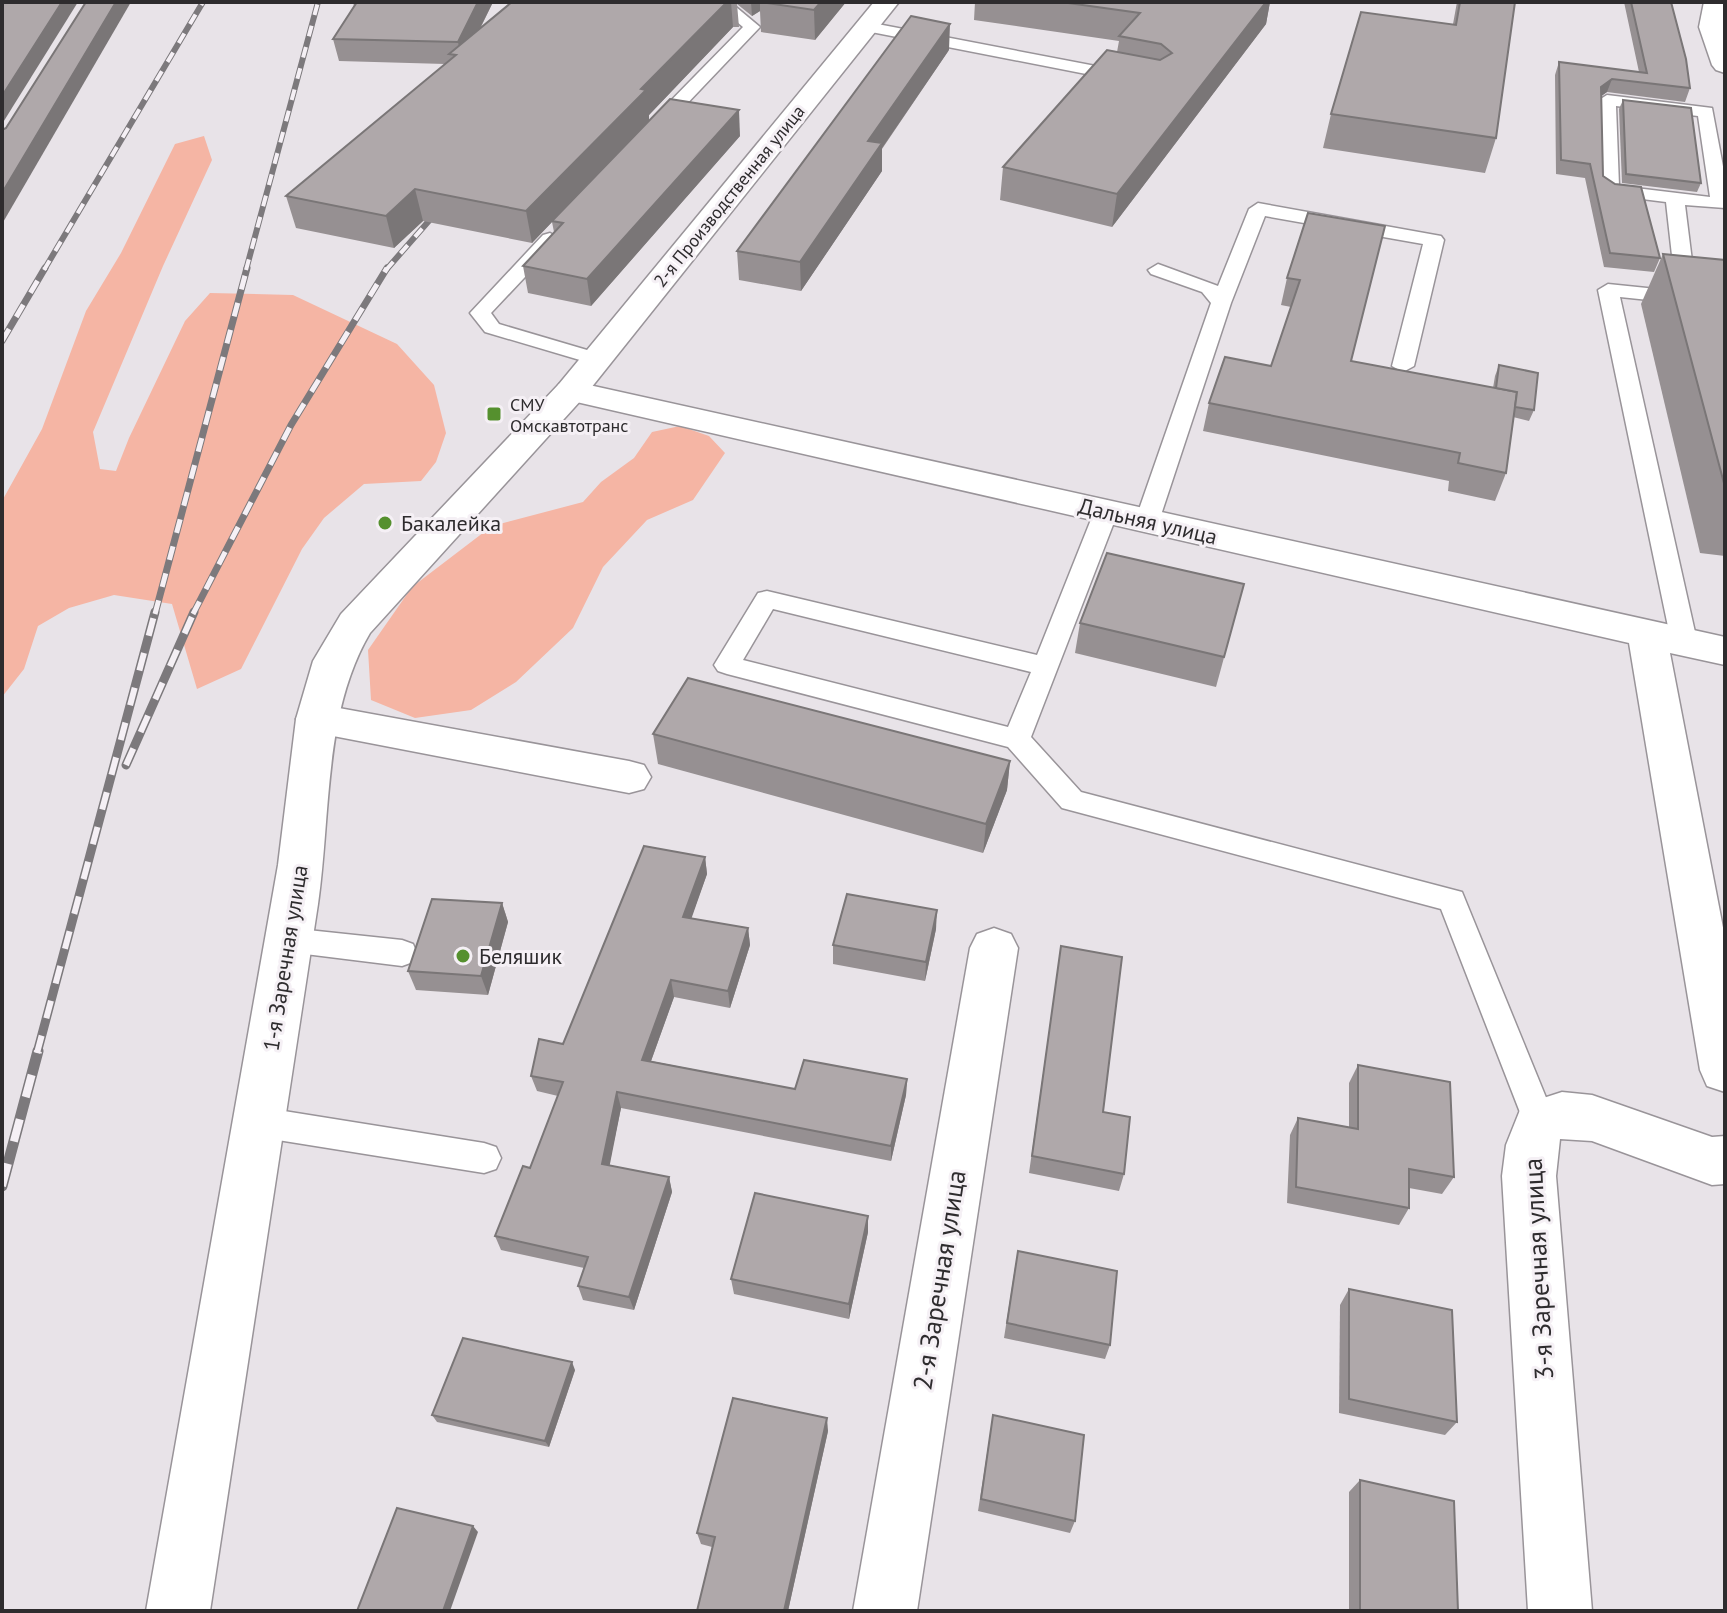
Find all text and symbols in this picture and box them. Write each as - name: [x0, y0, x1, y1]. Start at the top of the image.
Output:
- street label: 2-я Производственная улица: [648, 100, 810, 292]
- place label: СМУ Омскавтотранс: [510, 393, 628, 437]
- marker: СМУ Омскавтотранс: [485, 405, 503, 423]
- street label: Дальняя улица: [1076, 491, 1220, 551]
- place label: Бакалейка: [401, 509, 501, 537]
- marker: Бакалейка: [376, 514, 394, 532]
- street label: 1-я Заречная улица: [256, 863, 314, 1053]
- place label: Беляшик: [479, 942, 563, 970]
- marker: Беляшик: [454, 947, 472, 965]
- street label: 3-я Заречная улица: [1516, 1157, 1560, 1381]
- street label: 2-я Заречная улица: [905, 1168, 973, 1392]

